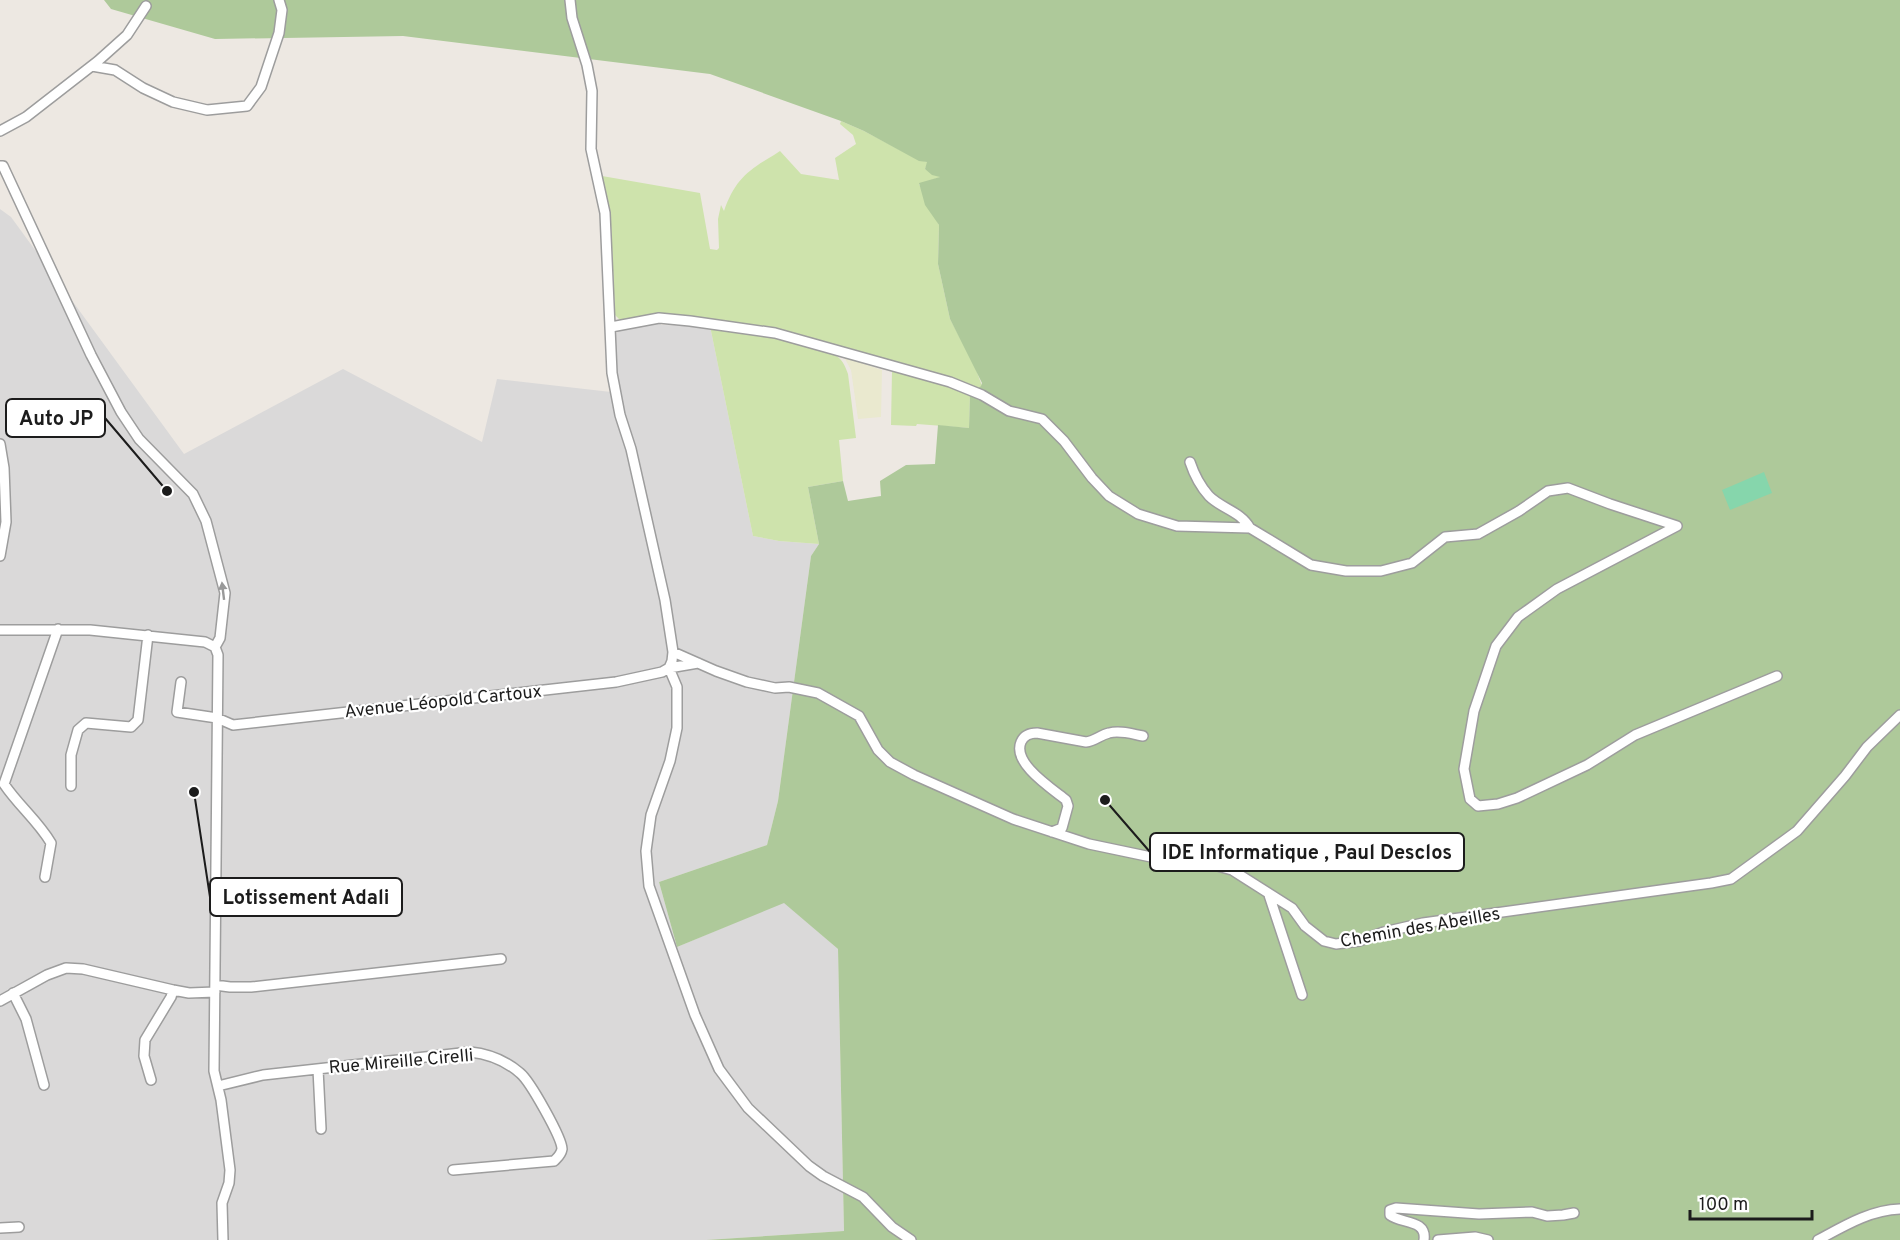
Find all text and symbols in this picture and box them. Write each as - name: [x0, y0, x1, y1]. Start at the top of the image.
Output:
- callout: Auto JP: [6, 399, 105, 437]
- text: Auto JP: [19, 407, 93, 433]
- one-way arrow: [218, 581, 228, 600]
- street label: Avenue Léopold Cartoux: [343, 681, 543, 724]
- callout: IDE Informatique , Paul Desclos: [1150, 833, 1464, 871]
- text: IDE Informatique , Paul Desclos: [1162, 841, 1452, 867]
- callout: Lotissement Adali: [210, 878, 402, 916]
- text: Lotissement Adali: [223, 886, 390, 912]
- street label: Chemin des Abeilles: [1339, 903, 1502, 954]
- street label: Rue Mireille Cirelli: [328, 1045, 475, 1080]
- scale bar: [1690, 1183, 1812, 1221]
- text: 100 m: [1699, 1194, 1748, 1217]

